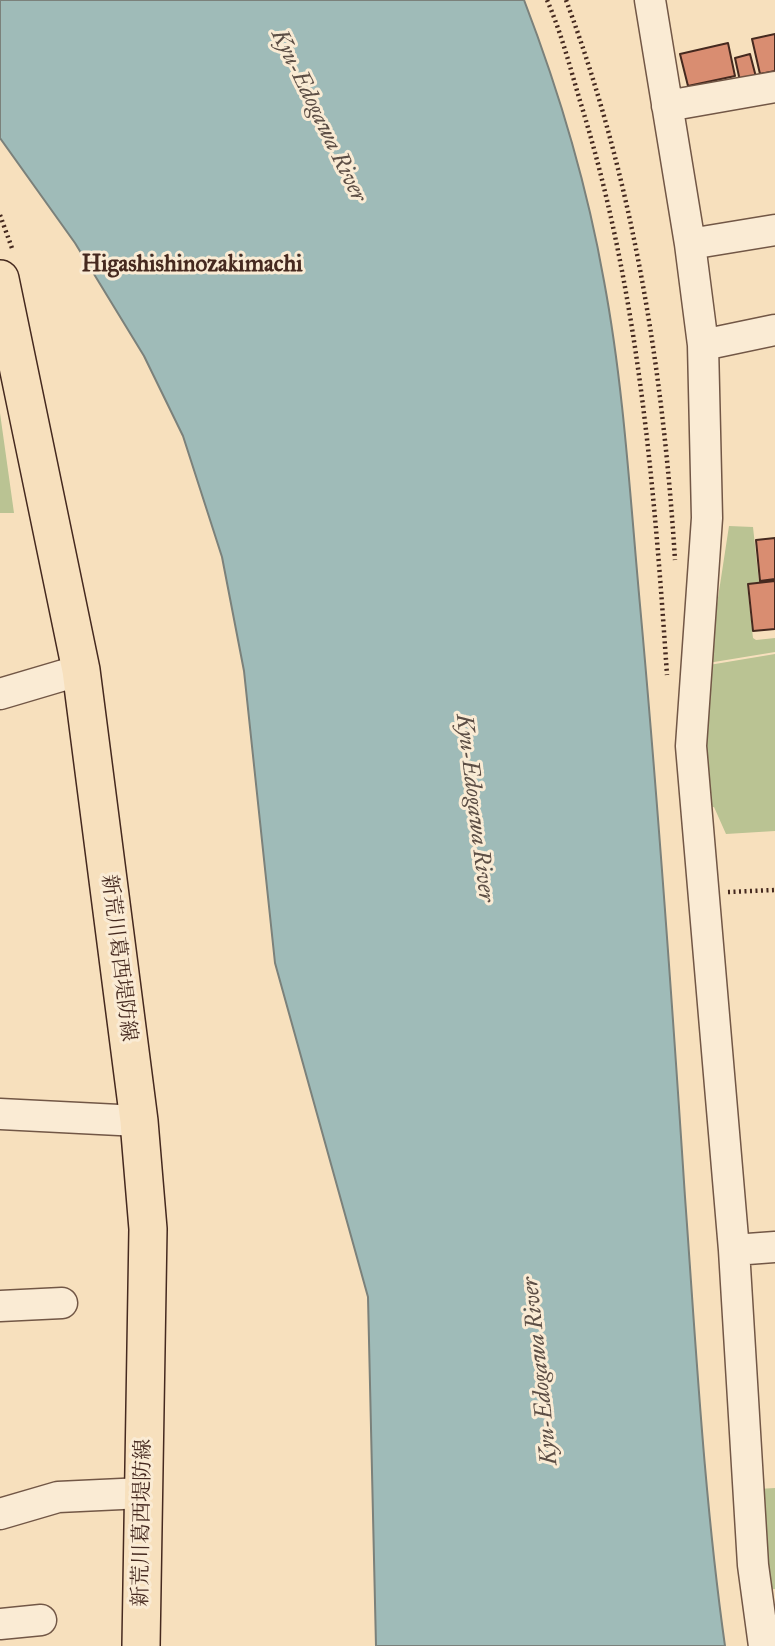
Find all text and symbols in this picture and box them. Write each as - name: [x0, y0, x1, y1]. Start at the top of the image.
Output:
- water label: Kyu-Edogawa River: [264, 25, 372, 207]
- district label: Higashishinozakimachi: [81, 251, 303, 279]
- water label: Kyu-Edogawa River: [449, 712, 499, 904]
- street label: 新荒川葛西堤防線: [95, 873, 141, 1043]
- water label: Kyu-Edogawa River: [517, 1276, 565, 1466]
- street label: 新荒川葛西堤防線: [129, 1439, 157, 1607]

